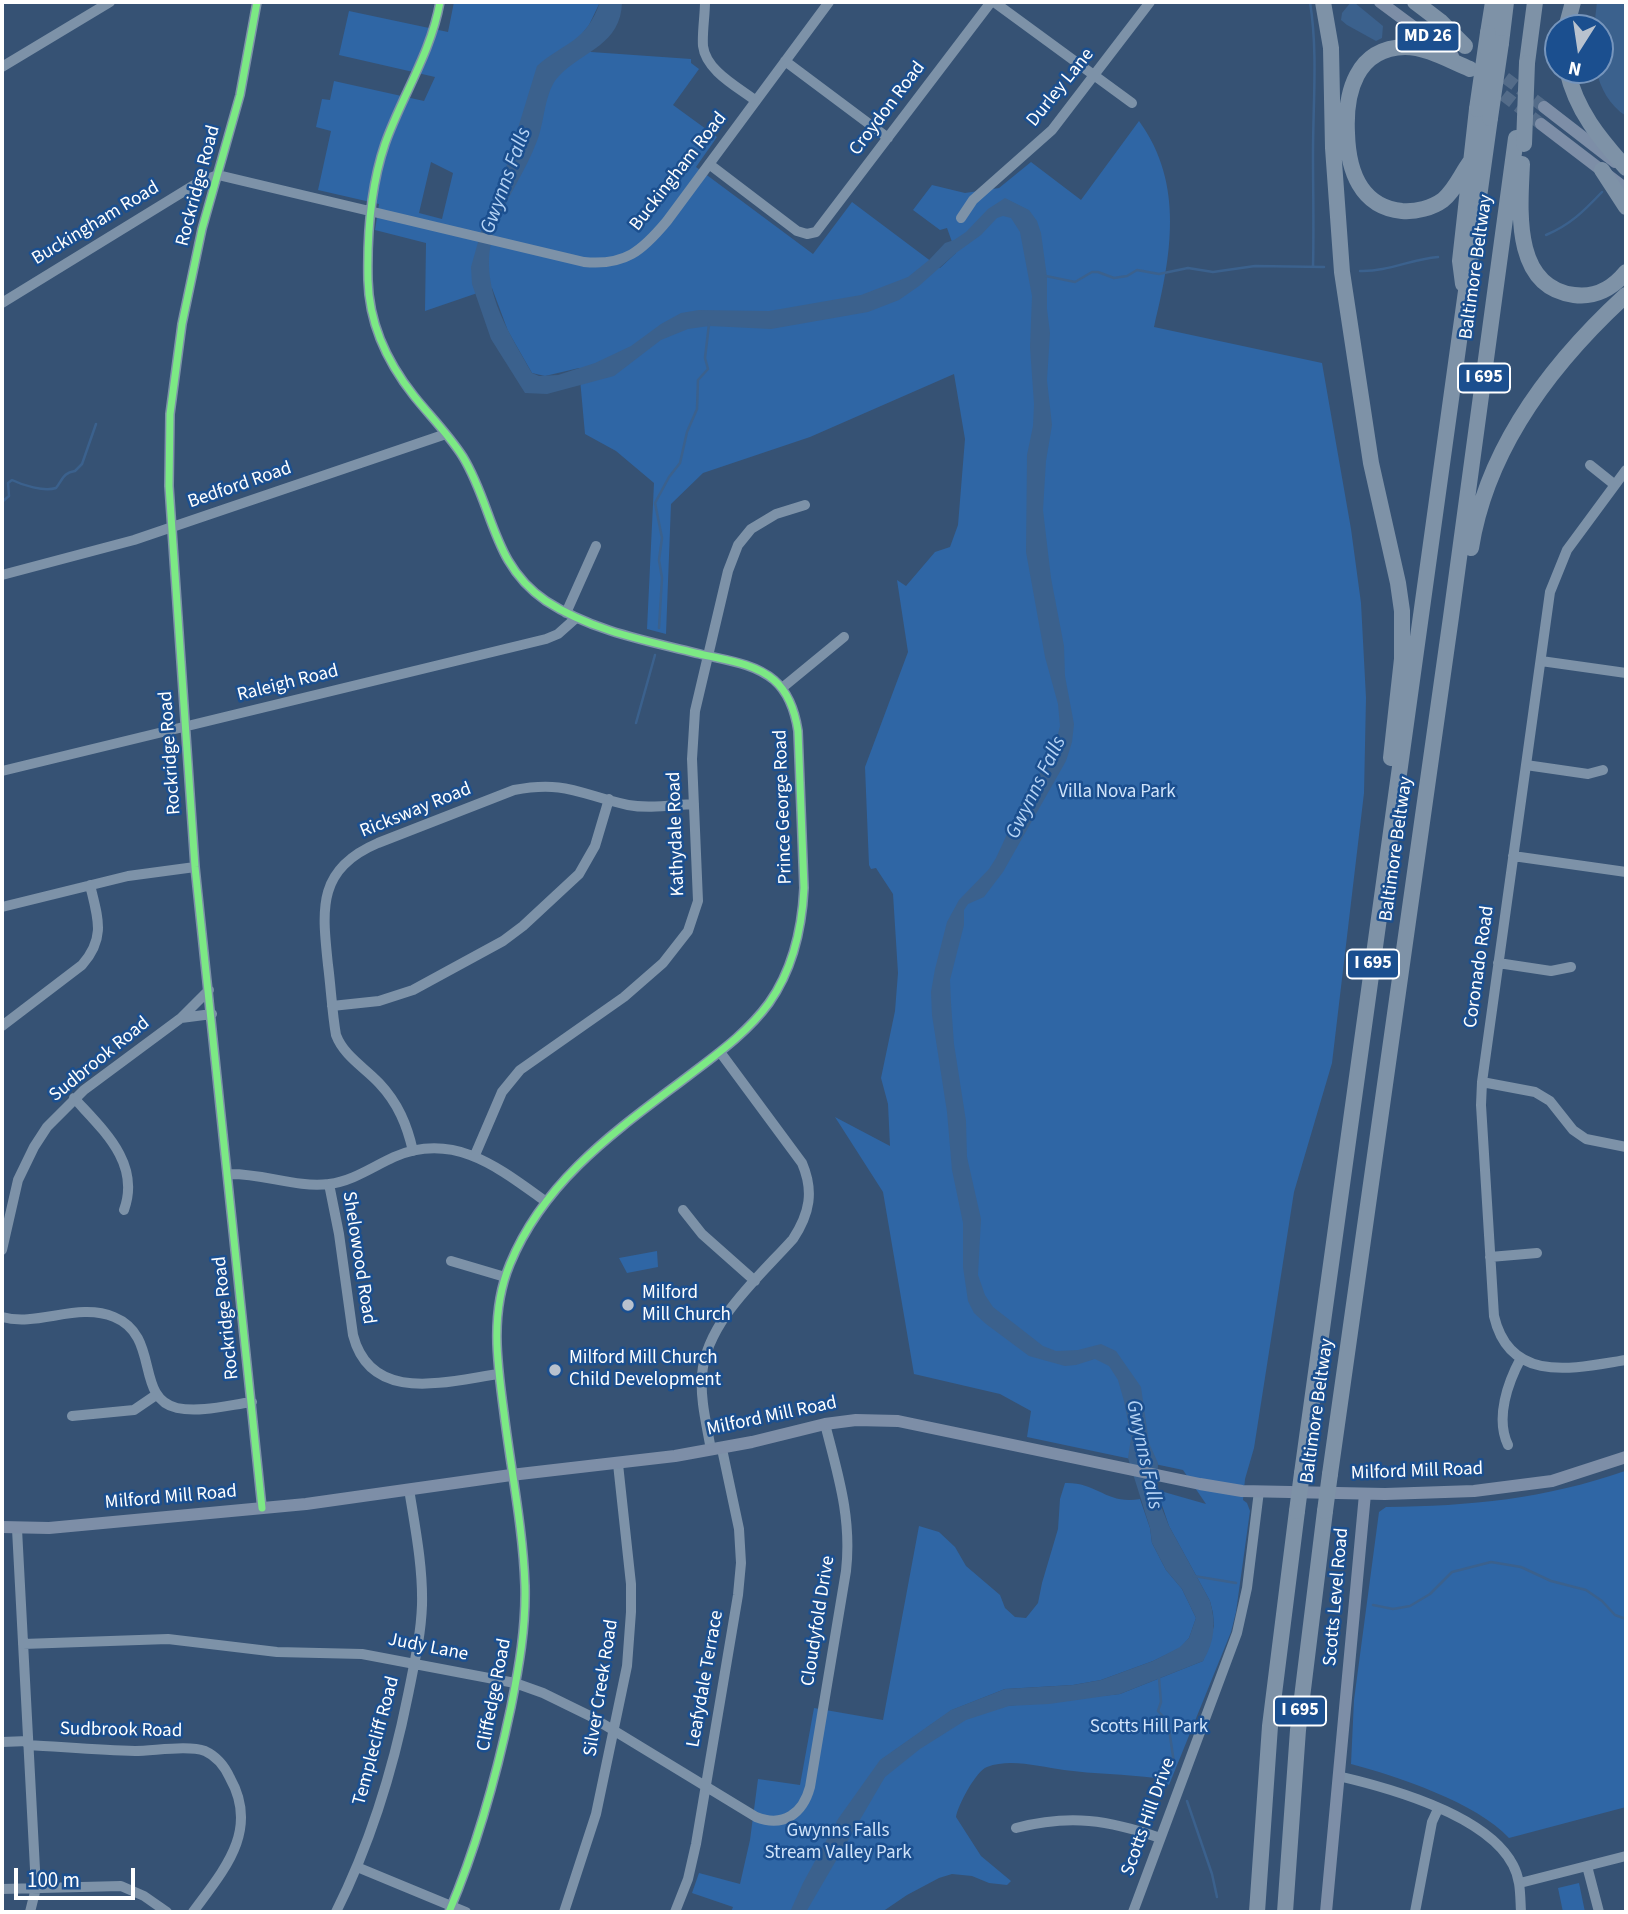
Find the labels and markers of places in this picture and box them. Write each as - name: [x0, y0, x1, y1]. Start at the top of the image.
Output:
- place label: Milford Mill Church: [642, 1283, 731, 1327]
- marker: Milford Mill Church: [620, 1297, 636, 1313]
- place label: Milford Mill Church Child Development: [569, 1348, 721, 1392]
- marker: Milford Mill Church Child Development: [547, 1362, 563, 1378]

